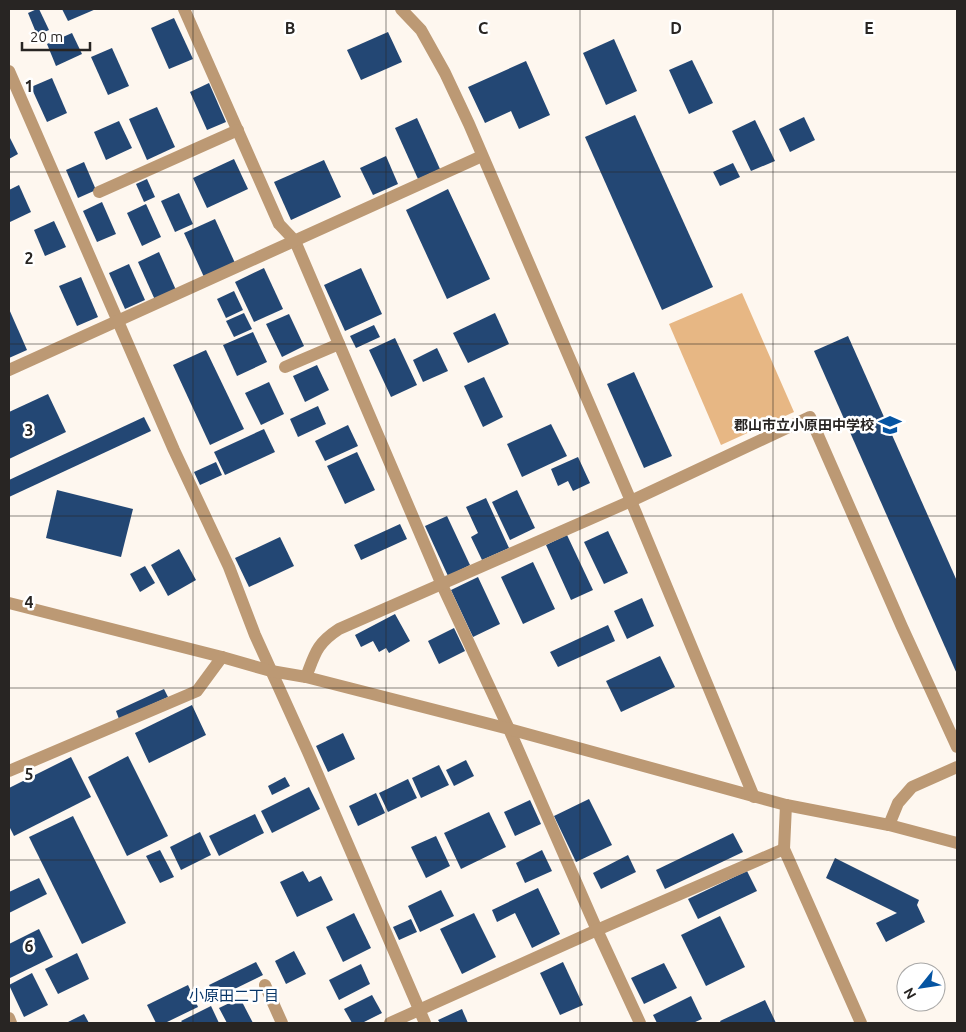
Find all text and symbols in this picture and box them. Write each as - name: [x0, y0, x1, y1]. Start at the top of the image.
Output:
- text: B: [285, 19, 295, 37]
- text: C: [478, 19, 488, 37]
- text: D: [670, 19, 682, 37]
- text: E: [864, 19, 874, 37]
- scale bar: [22, 20, 90, 52]
- text: 20 m: [30, 28, 63, 45]
- text: 1: [24, 77, 34, 95]
- text: 2: [24, 249, 34, 267]
- school or university icon: 郡山市立小原田中学校: [877, 412, 903, 438]
- place label: 郡山市立小原田中学校: [734, 417, 874, 433]
- text: 3: [24, 421, 34, 439]
- text: 4: [24, 593, 34, 611]
- text: 5: [24, 765, 34, 783]
- text: 6: [24, 937, 34, 955]
- north arrow: [896, 962, 946, 1012]
- text: N: [900, 985, 919, 1002]
- district label: 小原田二丁目: [189, 987, 279, 1004]

